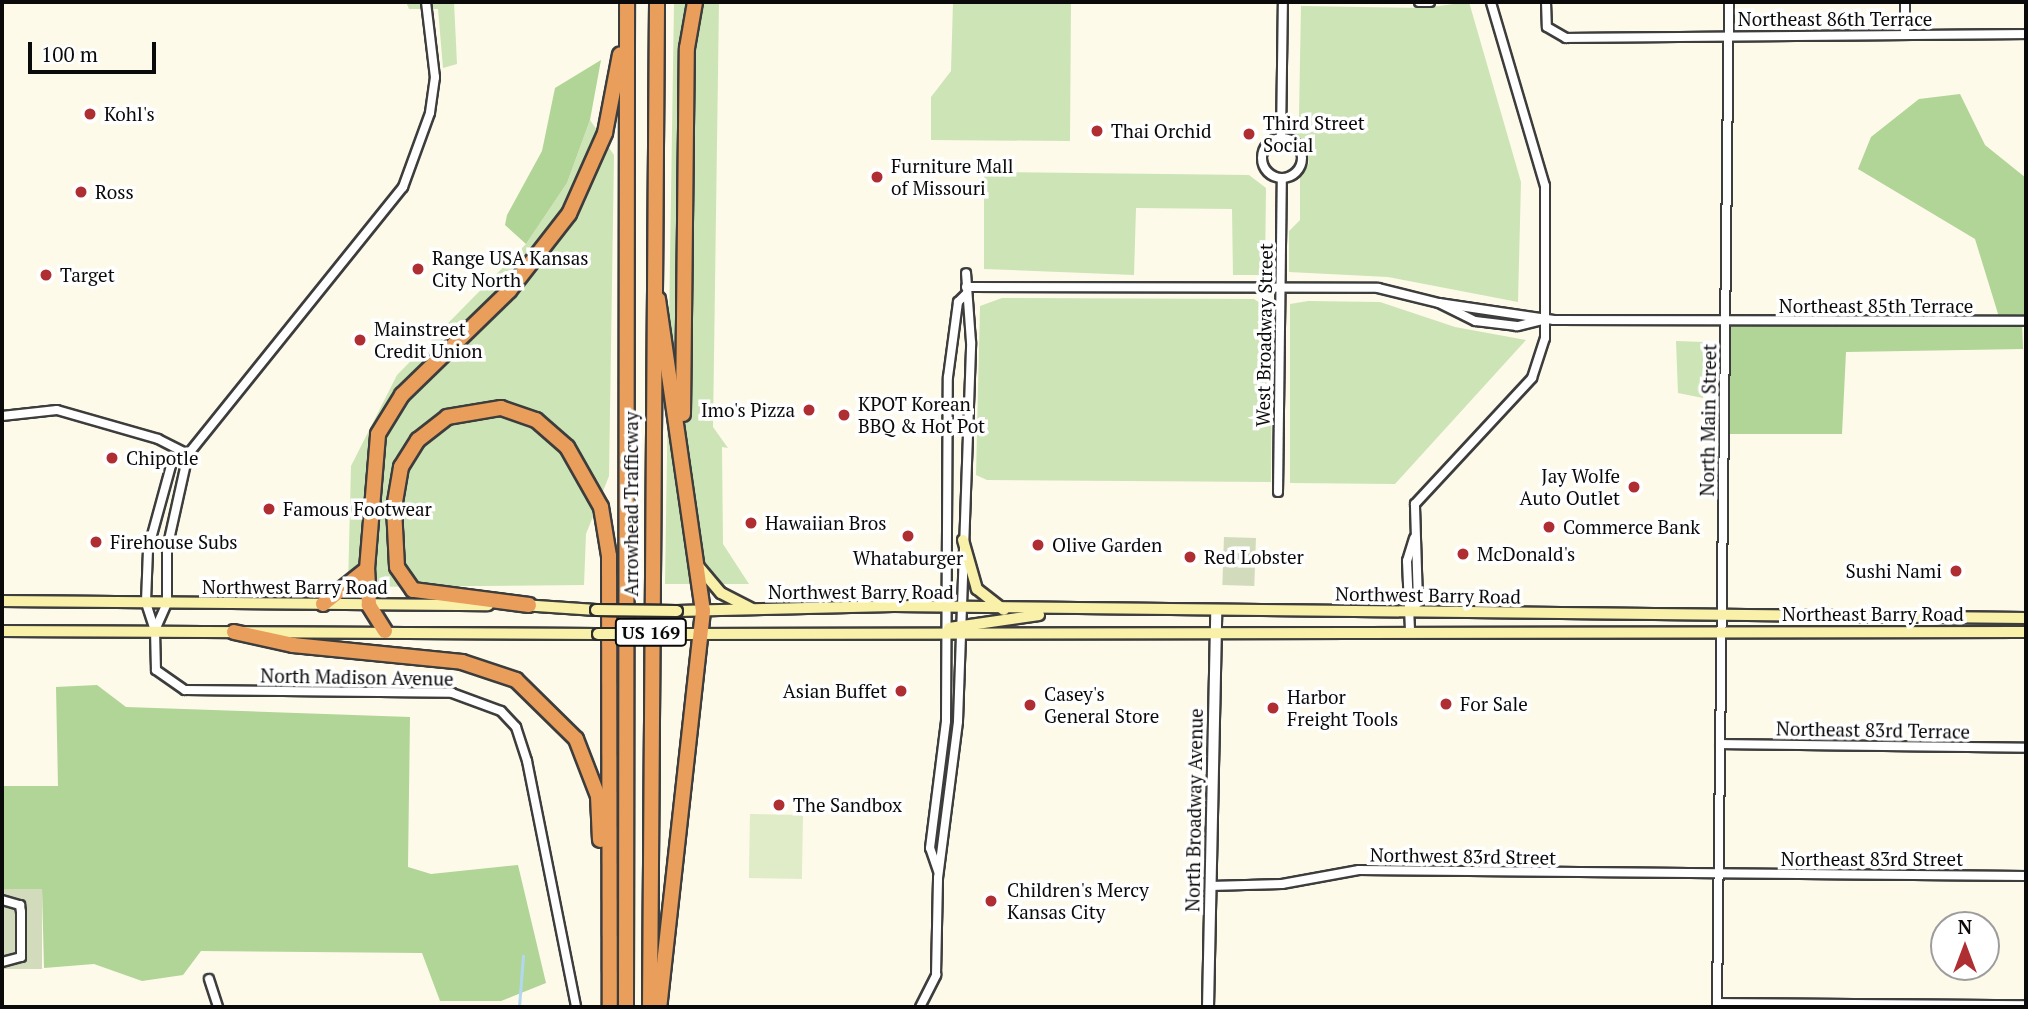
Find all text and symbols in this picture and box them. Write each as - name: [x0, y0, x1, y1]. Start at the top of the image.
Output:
- street label: Northeast 86th Terrace: [1738, 8, 1932, 30]
- scale bar: [32, 28, 159, 72]
- text: 100 m: [41, 40, 98, 68]
- place label: Kohl's: [104, 103, 155, 125]
- marker: Kohl's: [82, 106, 98, 122]
- place label: Third Street Social: [1263, 112, 1365, 156]
- place label: Thai Orchid: [1111, 120, 1211, 142]
- marker: Thai Orchid: [1089, 123, 1105, 139]
- marker: Third Street Social: [1241, 126, 1257, 142]
- place label: Furniture Mall of Missouri: [891, 155, 1013, 199]
- marker: Furniture Mall of Missouri: [869, 169, 885, 185]
- place label: Ross: [95, 181, 134, 203]
- marker: Ross: [73, 184, 89, 200]
- street label: West Broadway Street: [1251, 243, 1277, 427]
- place label: Range USA Kansas City North: [432, 247, 589, 291]
- marker: Range USA Kansas City North: [410, 261, 426, 277]
- place label: Target: [60, 264, 115, 286]
- marker: Target: [38, 267, 54, 283]
- street label: Northeast 85th Terrace: [1779, 295, 1973, 317]
- place label: Mainstreet Credit Union: [374, 318, 483, 362]
- marker: Mainstreet Credit Union: [352, 332, 368, 348]
- street label: North Main Street: [1695, 343, 1721, 497]
- place label: KPOT Korean BBQ & Hot Pot: [858, 393, 985, 437]
- place label: Imo's Pizza: [701, 399, 795, 421]
- marker: Imo's Pizza: [801, 402, 817, 418]
- marker: KPOT Korean BBQ & Hot Pot: [836, 407, 852, 423]
- street label: Arrowhead Trafficway: [620, 411, 642, 597]
- place label: Chipotle: [126, 447, 198, 469]
- marker: Chipotle: [104, 450, 120, 466]
- place label: Jay Wolfe Auto Outlet: [1520, 465, 1620, 509]
- marker: Jay Wolfe Auto Outlet: [1626, 479, 1642, 495]
- place label: Famous Footwear: [283, 498, 432, 520]
- marker: Famous Footwear: [261, 501, 277, 517]
- place label: Hawaiian Bros: [765, 512, 887, 534]
- marker: Hawaiian Bros: [743, 515, 759, 531]
- place label: Commerce Bank: [1563, 516, 1700, 538]
- marker: Commerce Bank: [1541, 519, 1557, 535]
- marker: Whataburger: [900, 528, 916, 544]
- place label: Firehouse Subs: [110, 531, 238, 553]
- marker: Firehouse Subs: [88, 534, 104, 550]
- place label: Olive Garden: [1052, 534, 1162, 556]
- marker: Olive Garden: [1030, 537, 1046, 553]
- place label: McDonald's: [1477, 543, 1575, 565]
- place label: Red Lobster: [1204, 546, 1304, 568]
- marker: McDonald's: [1455, 546, 1471, 562]
- place label: Whataburger: [853, 547, 963, 569]
- marker: Red Lobster: [1182, 549, 1198, 565]
- place label: Sushi Nami: [1846, 560, 1942, 582]
- marker: Sushi Nami: [1948, 563, 1964, 579]
- street label: Northwest Barry Road: [202, 576, 388, 598]
- street label: Northwest Barry Road: [768, 581, 954, 603]
- street label: Northwest Barry Road: [1335, 582, 1521, 608]
- street label: Northeast Barry Road: [1782, 603, 1964, 625]
- road number: US 169: [614, 618, 688, 646]
- street label: North Madison Avenue: [260, 664, 454, 690]
- place label: Asian Buffet: [783, 680, 887, 702]
- marker: Asian Buffet: [893, 683, 909, 699]
- place label: Casey's General Store: [1044, 683, 1159, 727]
- place label: Harbor Freight Tools: [1287, 686, 1398, 730]
- place label: For Sale: [1460, 693, 1528, 715]
- marker: For Sale: [1438, 696, 1454, 712]
- marker: Casey's General Store: [1022, 697, 1038, 713]
- marker: Harbor Freight Tools: [1265, 700, 1281, 716]
- street label: North Broadway Avenue: [1181, 708, 1207, 912]
- street label: Northeast 83rd Terrace: [1776, 717, 1970, 743]
- place label: The Sandbox: [793, 794, 902, 816]
- marker: The Sandbox: [771, 797, 787, 813]
- street label: Northwest 83rd Street: [1370, 843, 1556, 869]
- street label: Northeast 83rd Street: [1781, 848, 1963, 870]
- place label: Children's Mercy Kansas City: [1007, 879, 1149, 923]
- marker: Children's Mercy Kansas City: [981, 891, 1001, 911]
- north arrow: [1930, 911, 2000, 981]
- text: N: [1958, 914, 1972, 939]

